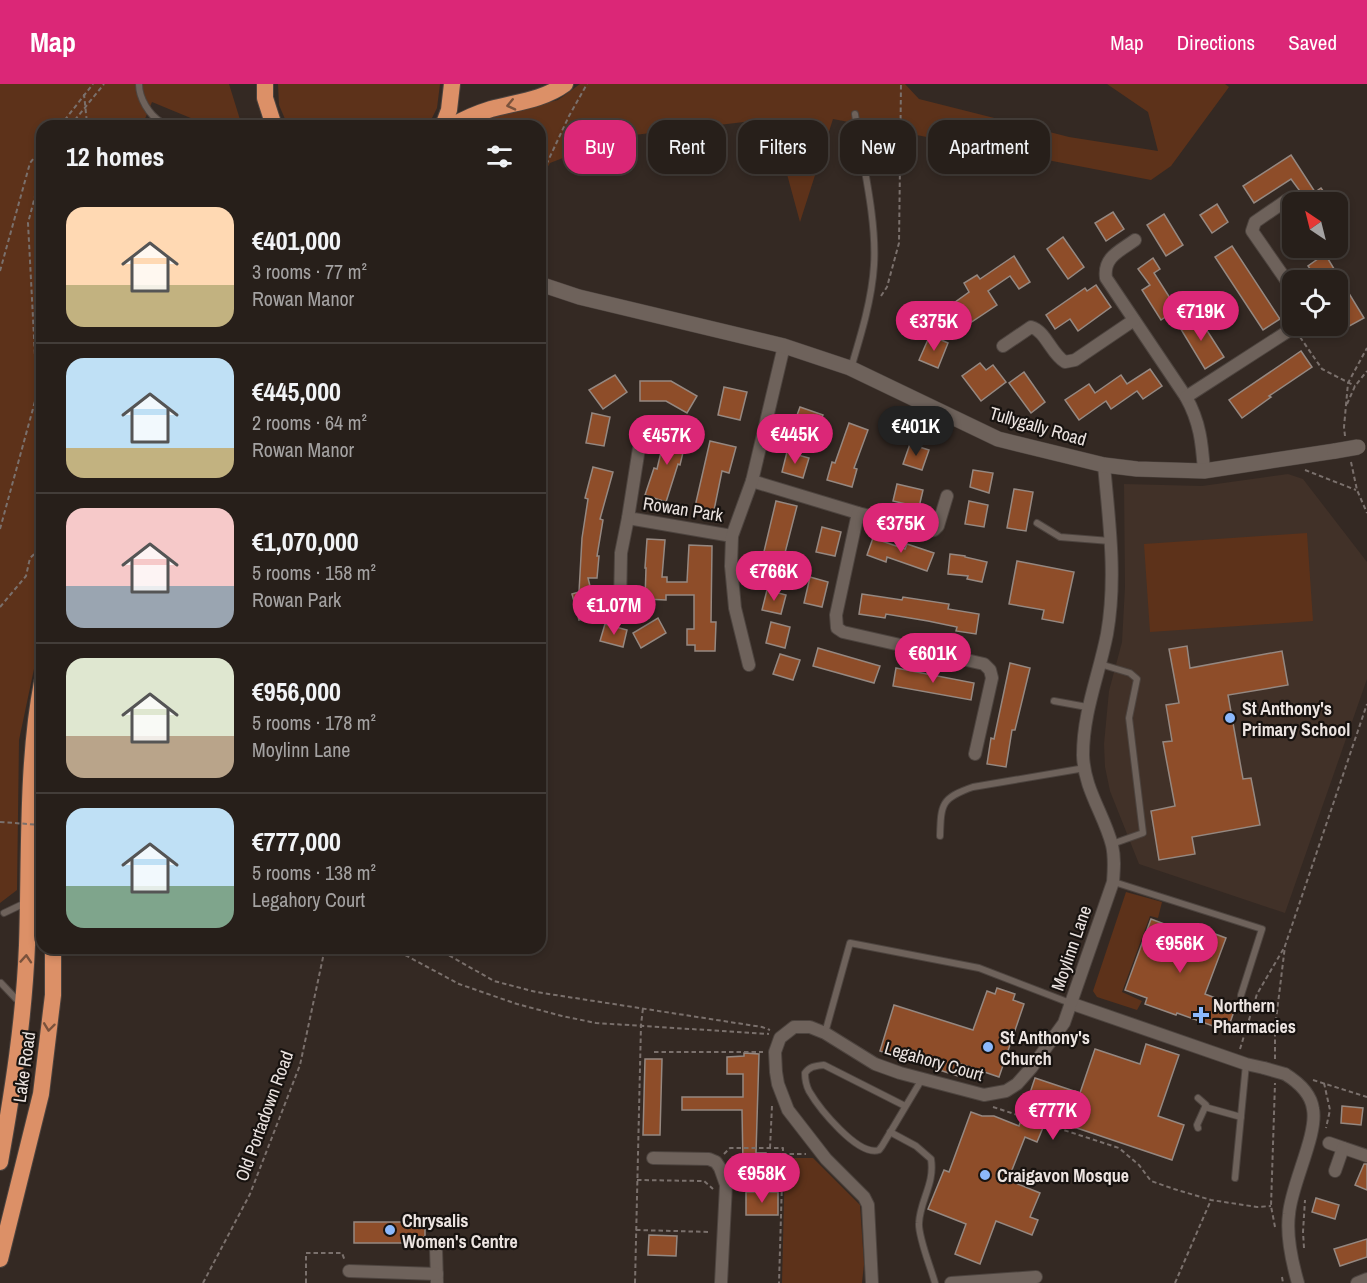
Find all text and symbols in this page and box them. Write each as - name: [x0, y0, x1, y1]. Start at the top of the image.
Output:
- text: Map: [30, 23, 76, 61]
- text: Map: [1110, 28, 1144, 57]
- text: Directions: [1177, 28, 1255, 57]
- text: Saved: [1288, 28, 1337, 57]
- one-way arrow: [507, 97, 517, 110]
- chip: Buy: [564, 120, 636, 174]
- chip: Rent: [648, 120, 726, 174]
- chip: Filters: [738, 120, 828, 174]
- chip: New: [840, 120, 916, 174]
- chip: Apartment: [928, 120, 1050, 174]
- text: 12 homes: [66, 139, 164, 174]
- icon: filters: [483, 140, 516, 173]
- north arrow: [1282, 192, 1348, 258]
- map controls: [1282, 192, 1348, 336]
- text: €401,000: [252, 223, 341, 258]
- icon: home: [114, 231, 186, 303]
- text: 3 rooms · 77 m²: [252, 258, 367, 285]
- button: locate: [1282, 270, 1348, 336]
- text: Rowan Manor: [252, 285, 354, 312]
- pin: €719K: [1159, 291, 1243, 342]
- text: €719K: [1177, 297, 1225, 324]
- pin: €375K: [892, 301, 976, 352]
- text: €375K: [910, 307, 958, 334]
- text: €445,000: [252, 374, 341, 409]
- icon: home: [114, 382, 186, 454]
- street label: Tullygally Road: [987, 400, 1089, 452]
- pin: €401K: [874, 406, 958, 457]
- text: 2 rooms · 64 m²: [252, 409, 367, 436]
- text: €401K: [892, 412, 940, 439]
- pin: €445K: [753, 414, 837, 465]
- pin: €457K: [625, 415, 709, 466]
- text: €445K: [771, 420, 819, 447]
- text: €457K: [643, 421, 691, 448]
- text: Rowan Manor: [252, 436, 354, 463]
- street label: Rowan Park: [641, 490, 725, 528]
- pin: €375K: [859, 503, 943, 554]
- text: €375K: [877, 509, 925, 536]
- text: €1,070,000: [252, 524, 359, 559]
- icon: home: [114, 532, 186, 604]
- pin: €766K: [732, 551, 816, 602]
- text: €766K: [750, 557, 798, 584]
- text: 5 rooms · 158 m²: [252, 559, 376, 586]
- pin: €1.07M: [565, 585, 663, 636]
- text: Rowan Park: [252, 586, 341, 613]
- text: €1.07M: [587, 591, 641, 618]
- pin: €601K: [891, 633, 975, 684]
- text: €601K: [909, 639, 957, 666]
- text: €956,000: [252, 674, 341, 709]
- icon: home: [114, 682, 186, 754]
- place label: St Anthony's Primary School: [1242, 696, 1350, 742]
- text: 5 rooms · 178 m²: [252, 709, 376, 736]
- marker: St Anthony's Primary School: [1223, 711, 1237, 725]
- text: Moylinn Lane: [252, 736, 350, 763]
- text: €777,000: [252, 824, 341, 859]
- icon: home: [114, 832, 186, 904]
- text: 5 rooms · 138 m²: [252, 859, 376, 886]
- text: Legahory Court: [252, 886, 365, 913]
- street label: Moylinn Lane: [1045, 902, 1097, 994]
- pin: €956K: [1138, 923, 1222, 974]
- text: €956K: [1156, 929, 1204, 956]
- one-way arrow: [19, 954, 32, 963]
- place label: Northern Pharmacies: [1213, 993, 1296, 1039]
- marker: Northern Pharmacies: [1194, 1008, 1208, 1022]
- one-way arrow: [43, 1023, 56, 1032]
- place label: St Anthony's Church: [1000, 1025, 1090, 1071]
- street label: Lake Road: [7, 1030, 41, 1104]
- street label: Legahory Court: [882, 1035, 986, 1087]
- marker: St Anthony's Church: [981, 1040, 995, 1054]
- street label: Old Portadown Road: [229, 1047, 299, 1185]
- pin: €777K: [1011, 1090, 1095, 1141]
- text: €777K: [1029, 1096, 1077, 1123]
- pin: €958K: [720, 1153, 804, 1204]
- text: €958K: [738, 1159, 786, 1186]
- place label: Craigavon Mosque: [997, 1163, 1129, 1188]
- marker: Craigavon Mosque: [978, 1168, 992, 1182]
- place label: Chrysalis Women's Centre: [402, 1208, 518, 1254]
- marker: Chrysalis Women's Centre: [383, 1223, 397, 1237]

